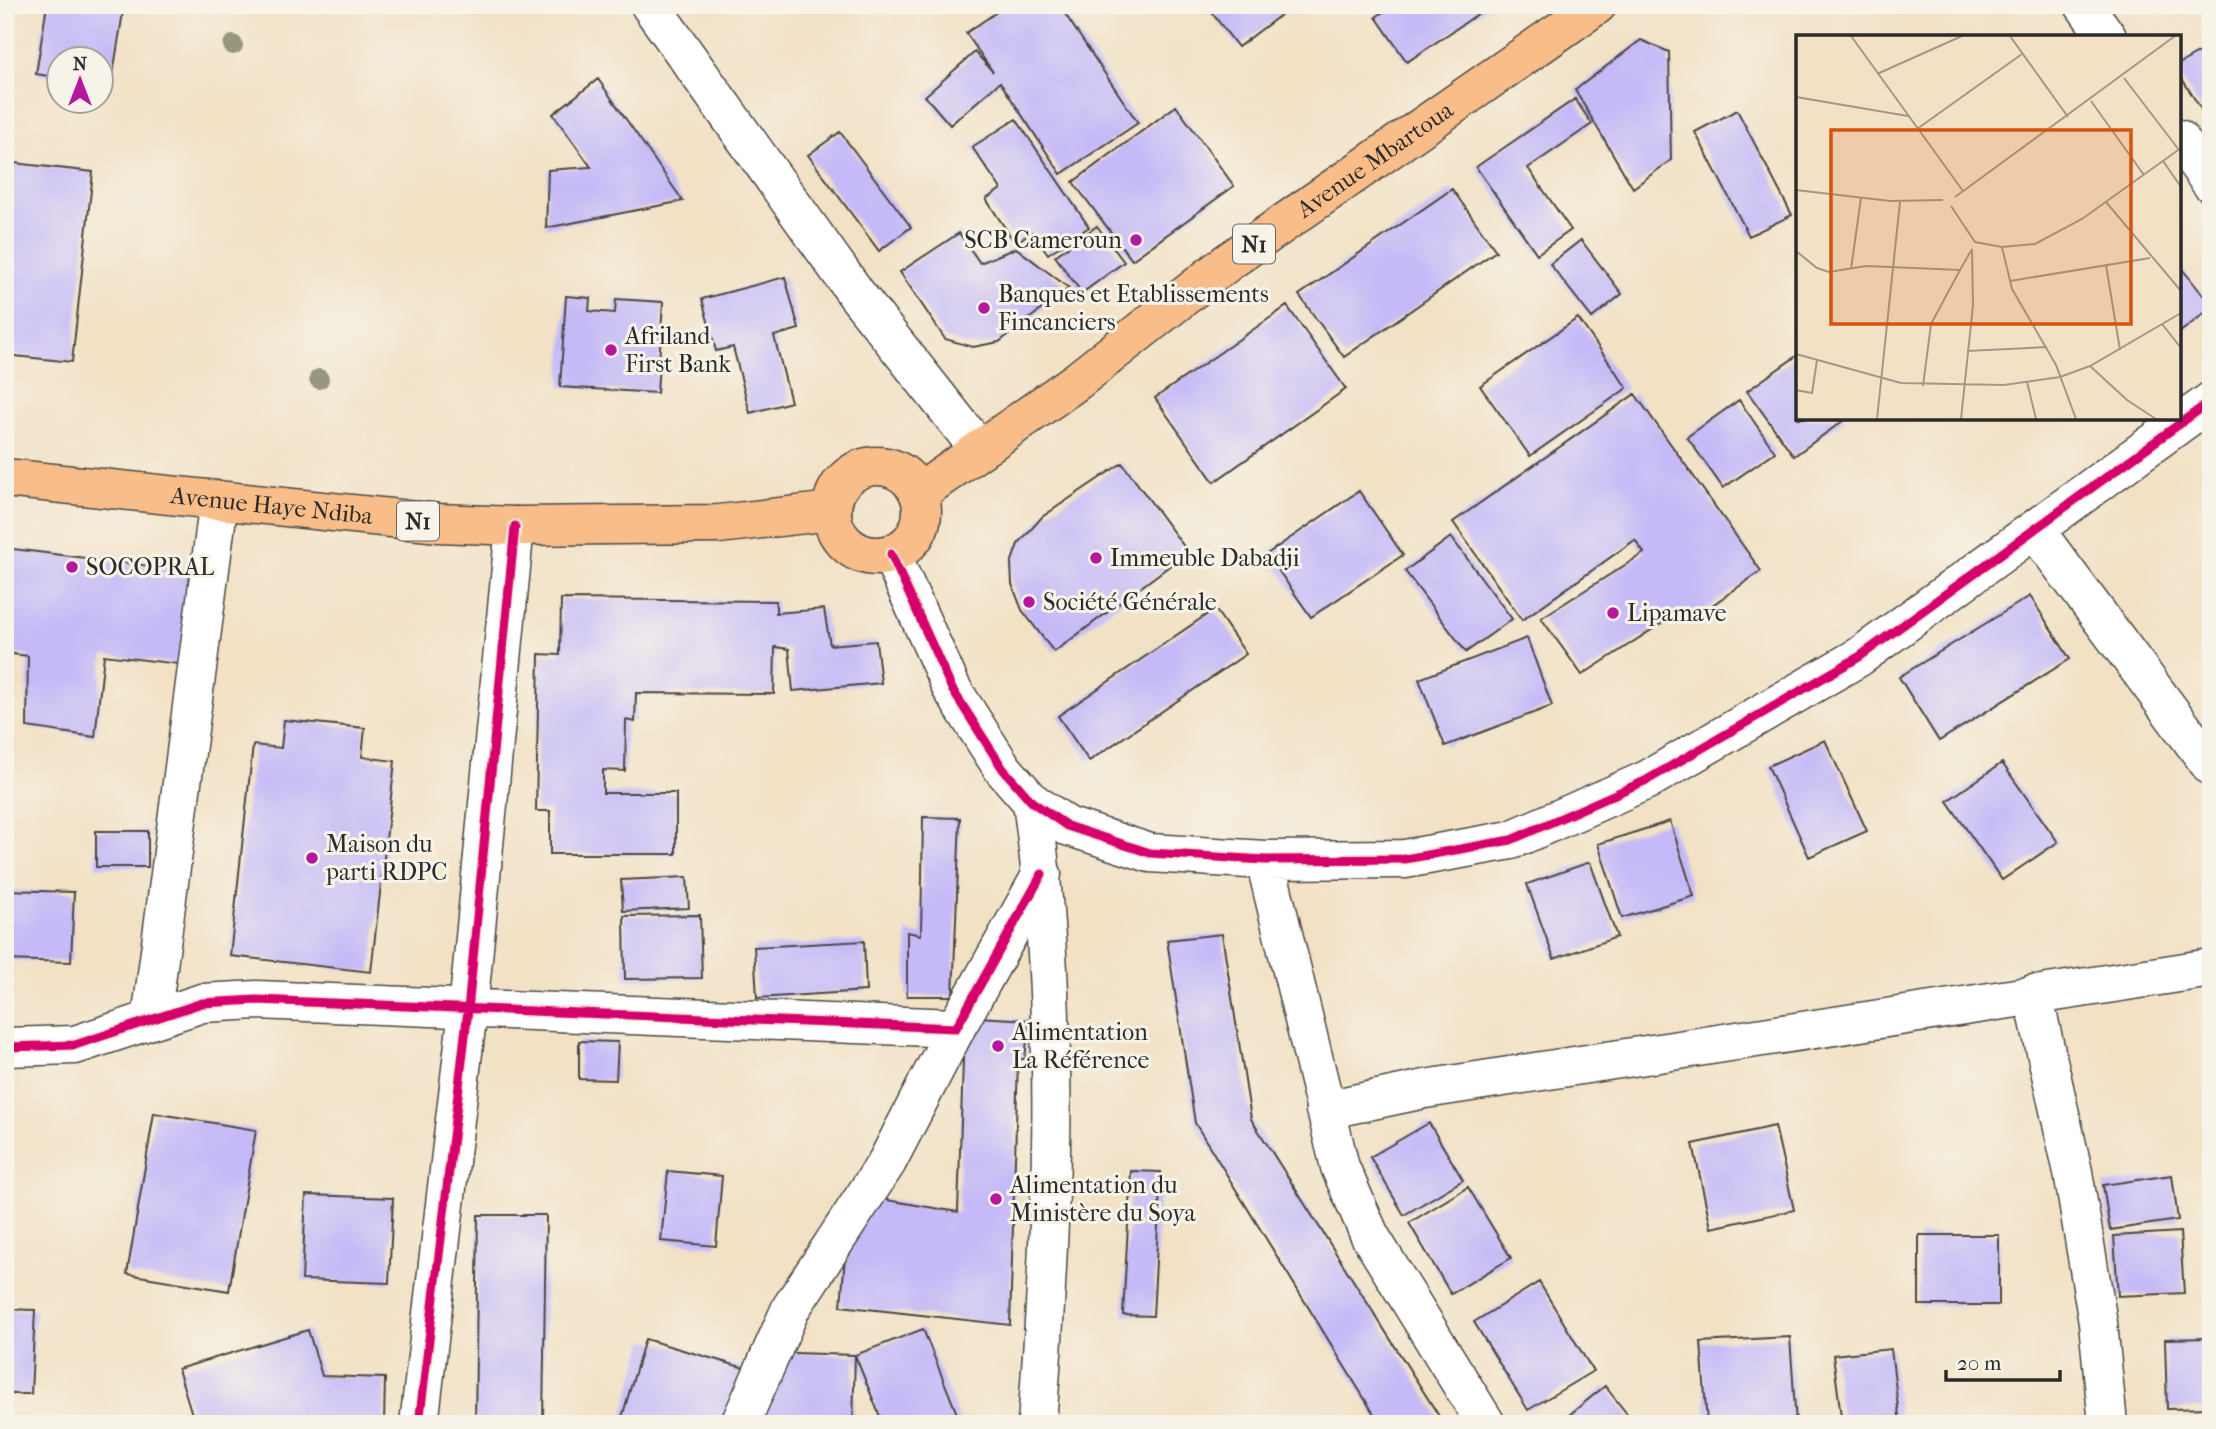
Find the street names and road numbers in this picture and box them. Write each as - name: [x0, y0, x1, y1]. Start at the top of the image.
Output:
- street label: Avenue Mbartoua: [1291, 95, 1459, 224]
- road number: N1: [1233, 224, 1275, 264]
- street label: Avenue Haye Ndiba: [168, 481, 375, 530]
- road number: N1: [397, 502, 439, 540]

